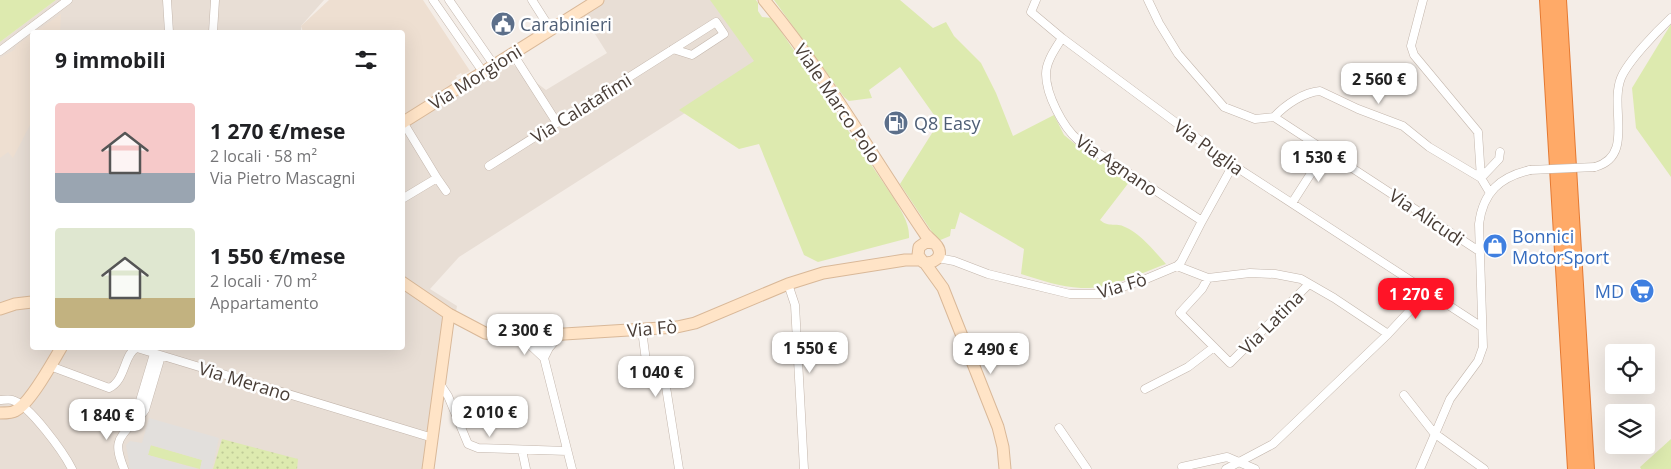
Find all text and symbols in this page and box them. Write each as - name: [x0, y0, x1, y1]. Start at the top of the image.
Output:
- public building icon: Carabinieri: [490, 11, 516, 37]
- place label: Carabinieri: [520, 12, 612, 36]
- street label: Via Morgioni: [424, 39, 526, 115]
- street label: Viale Marco Polo: [789, 39, 887, 167]
- text: 9 immobili: [55, 46, 166, 74]
- icon: filters: [352, 46, 380, 74]
- pin: 2 560 €: [1333, 62, 1425, 105]
- street label: Via Calatafimi: [526, 68, 636, 148]
- text: 2 560 €: [1352, 68, 1406, 90]
- fuel station icon: Q8 Easy: [883, 110, 909, 136]
- place label: Q8 Easy: [914, 111, 982, 135]
- street label: Via Puglia: [1169, 114, 1249, 180]
- text: 1 270 €/mese: [210, 117, 346, 145]
- icon: home: [95, 123, 155, 183]
- street label: Via Agnano: [1071, 129, 1163, 201]
- pin: 1 530 €: [1273, 140, 1365, 183]
- text: 2 locali · 58 m²: [210, 145, 317, 167]
- text: 1 530 €: [1292, 146, 1346, 168]
- text: Via Pietro Mascagni: [210, 167, 355, 189]
- street label: Via Alicudi: [1385, 183, 1469, 251]
- place label: Bonnici MotorSport: [1512, 224, 1609, 269]
- shop icon: Bonnici MotorSport: [1482, 233, 1508, 259]
- text: 1 550 €/mese: [210, 242, 346, 270]
- icon: home: [95, 248, 155, 308]
- street label: Via Fò: [1095, 267, 1149, 303]
- text: 2 locali · 70 m²: [210, 270, 317, 292]
- pin: 1 270 €: [1370, 278, 1462, 320]
- supermarket icon: MD: [1629, 278, 1655, 304]
- place label: MD: [1595, 279, 1624, 303]
- text: 1 270 €: [1389, 283, 1443, 305]
- street label: Via Latina: [1234, 285, 1308, 359]
- text: Appartamento: [210, 292, 319, 314]
- pin: 2 300 €: [479, 314, 571, 356]
- street label: Via Fò: [626, 314, 678, 342]
- text: 2 300 €: [498, 319, 552, 341]
- pin: 1 550 €: [764, 332, 856, 374]
- pin: 2 490 €: [945, 332, 1037, 375]
- text: 1 550 €: [783, 337, 837, 359]
- text: 2 490 €: [964, 338, 1018, 360]
- map controls: [1605, 344, 1655, 454]
- button: locate: [1605, 344, 1655, 394]
- street label: Via Merano: [196, 356, 294, 406]
- pin: 1 040 €: [610, 356, 702, 398]
- text: 1 040 €: [629, 361, 683, 383]
- pin: 2 010 €: [444, 396, 536, 438]
- pin: 1 840 €: [61, 398, 153, 441]
- text: 2 010 €: [463, 401, 517, 423]
- text: 1 840 €: [80, 404, 134, 426]
- button: layers: [1605, 404, 1655, 454]

